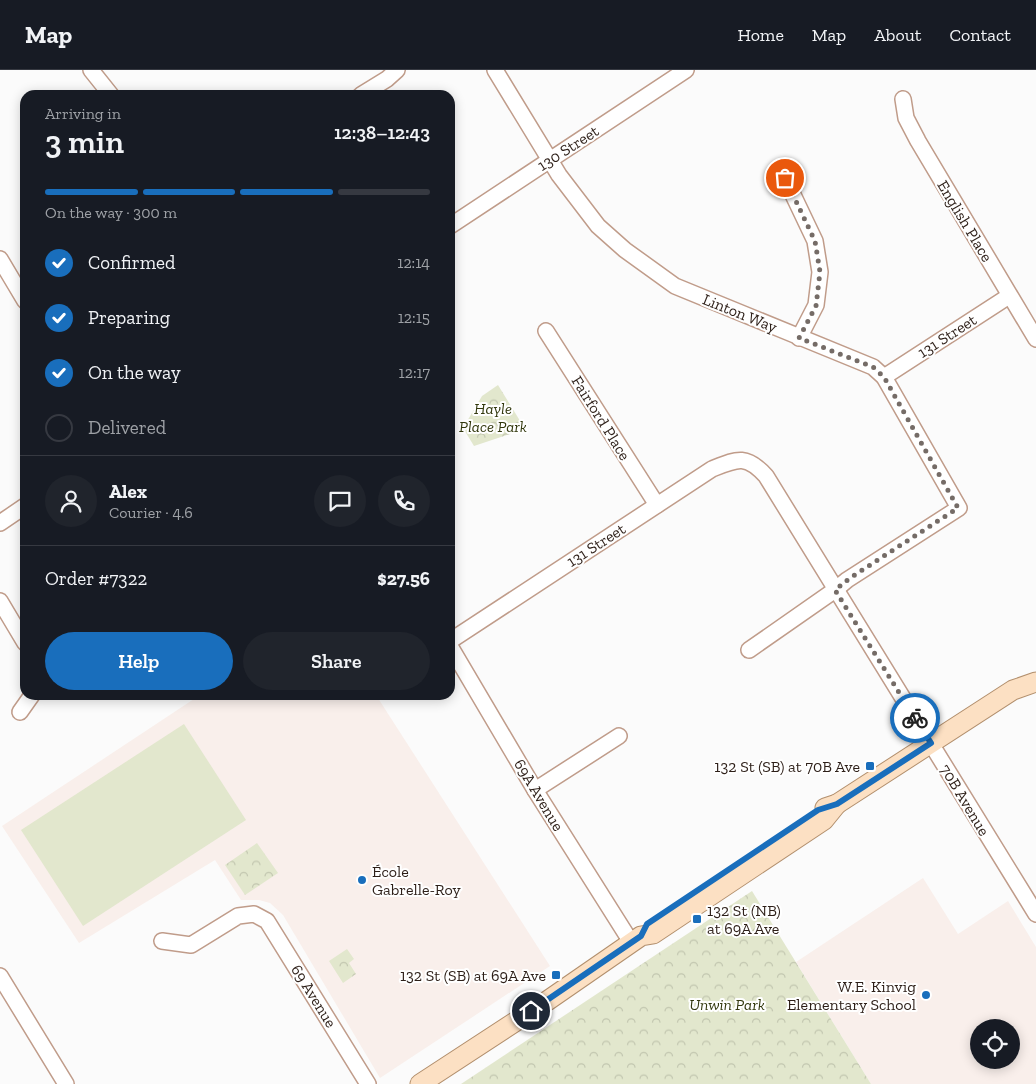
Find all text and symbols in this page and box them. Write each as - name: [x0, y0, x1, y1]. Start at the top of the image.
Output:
- text: Map: [25, 20, 72, 49]
- text: Home: [737, 24, 784, 46]
- text: Map: [812, 24, 846, 46]
- text: About: [874, 24, 921, 46]
- text: Contact: [949, 24, 1011, 46]
- text: Arriving in: [45, 104, 121, 123]
- text: 12:38–12:43: [334, 121, 430, 144]
- street label: 130 Street: [534, 121, 602, 175]
- text: 3 min: [45, 123, 124, 161]
- pin: [764, 157, 806, 199]
- icon: bag: [771, 164, 799, 192]
- street label: English Place: [933, 177, 997, 265]
- text: On the way · 300 m: [45, 203, 177, 222]
- icon: check: [45, 249, 73, 277]
- text: Confirmed: [88, 251, 175, 274]
- text: 12:14: [397, 253, 430, 272]
- street label: Linton Way: [700, 289, 781, 337]
- icon: check: [45, 304, 73, 332]
- text: Preparing: [88, 306, 170, 329]
- text: 12:15: [398, 308, 430, 327]
- street label: 131 Street: [914, 310, 980, 362]
- icon: check: [45, 359, 73, 387]
- text: On the way: [88, 361, 181, 384]
- text: 12:17: [399, 363, 430, 382]
- street label: Fairford Place: [567, 372, 635, 464]
- park label: Hayle Place Park: [459, 399, 527, 436]
- text: Delivered: [88, 416, 166, 439]
- button: person: [45, 475, 97, 527]
- button: chat: [314, 475, 366, 527]
- button: phone: [378, 475, 430, 527]
- text: Alex: [109, 480, 147, 503]
- text: Courier · 4.6: [109, 503, 193, 522]
- street label: 131 Street: [563, 519, 629, 571]
- text: Order #7322: [45, 567, 147, 590]
- text: $27.56: [377, 567, 430, 590]
- button: Help: [45, 632, 233, 690]
- button: Share: [243, 632, 430, 690]
- courier: [890, 693, 940, 743]
- icon: bike: [901, 704, 929, 732]
- street label: 69A Avenue: [510, 756, 568, 834]
- place label: 132 St (SB) at 70B Ave: [714, 757, 860, 776]
- marker: 132 St (SB) at 70B Ave: [864, 760, 876, 772]
- street label: 70B Avenue: [936, 761, 994, 839]
- place label: École Gabrelle-Roy: [372, 862, 461, 899]
- marker: École Gabrelle-Roy: [356, 874, 368, 886]
- place label: 132 St (NB) at 69A Ave: [707, 901, 781, 938]
- marker: 132 St (NB) at 69A Ave: [691, 913, 703, 925]
- street label: 69 Avenue: [287, 961, 341, 1031]
- place label: 132 St (SB) at 69A Ave: [400, 966, 546, 985]
- marker: 132 St (SB) at 69A Ave: [550, 969, 562, 981]
- place label: W.E. Kinvig Elementary School: [787, 977, 916, 1014]
- marker: W.E. Kinvig Elementary School: [920, 989, 932, 1001]
- pin: [510, 990, 552, 1032]
- park label: Unwin Park: [689, 995, 765, 1014]
- icon: home: [517, 997, 545, 1025]
- map controls: [970, 1019, 1020, 1069]
- button: locate: [970, 1019, 1020, 1069]

